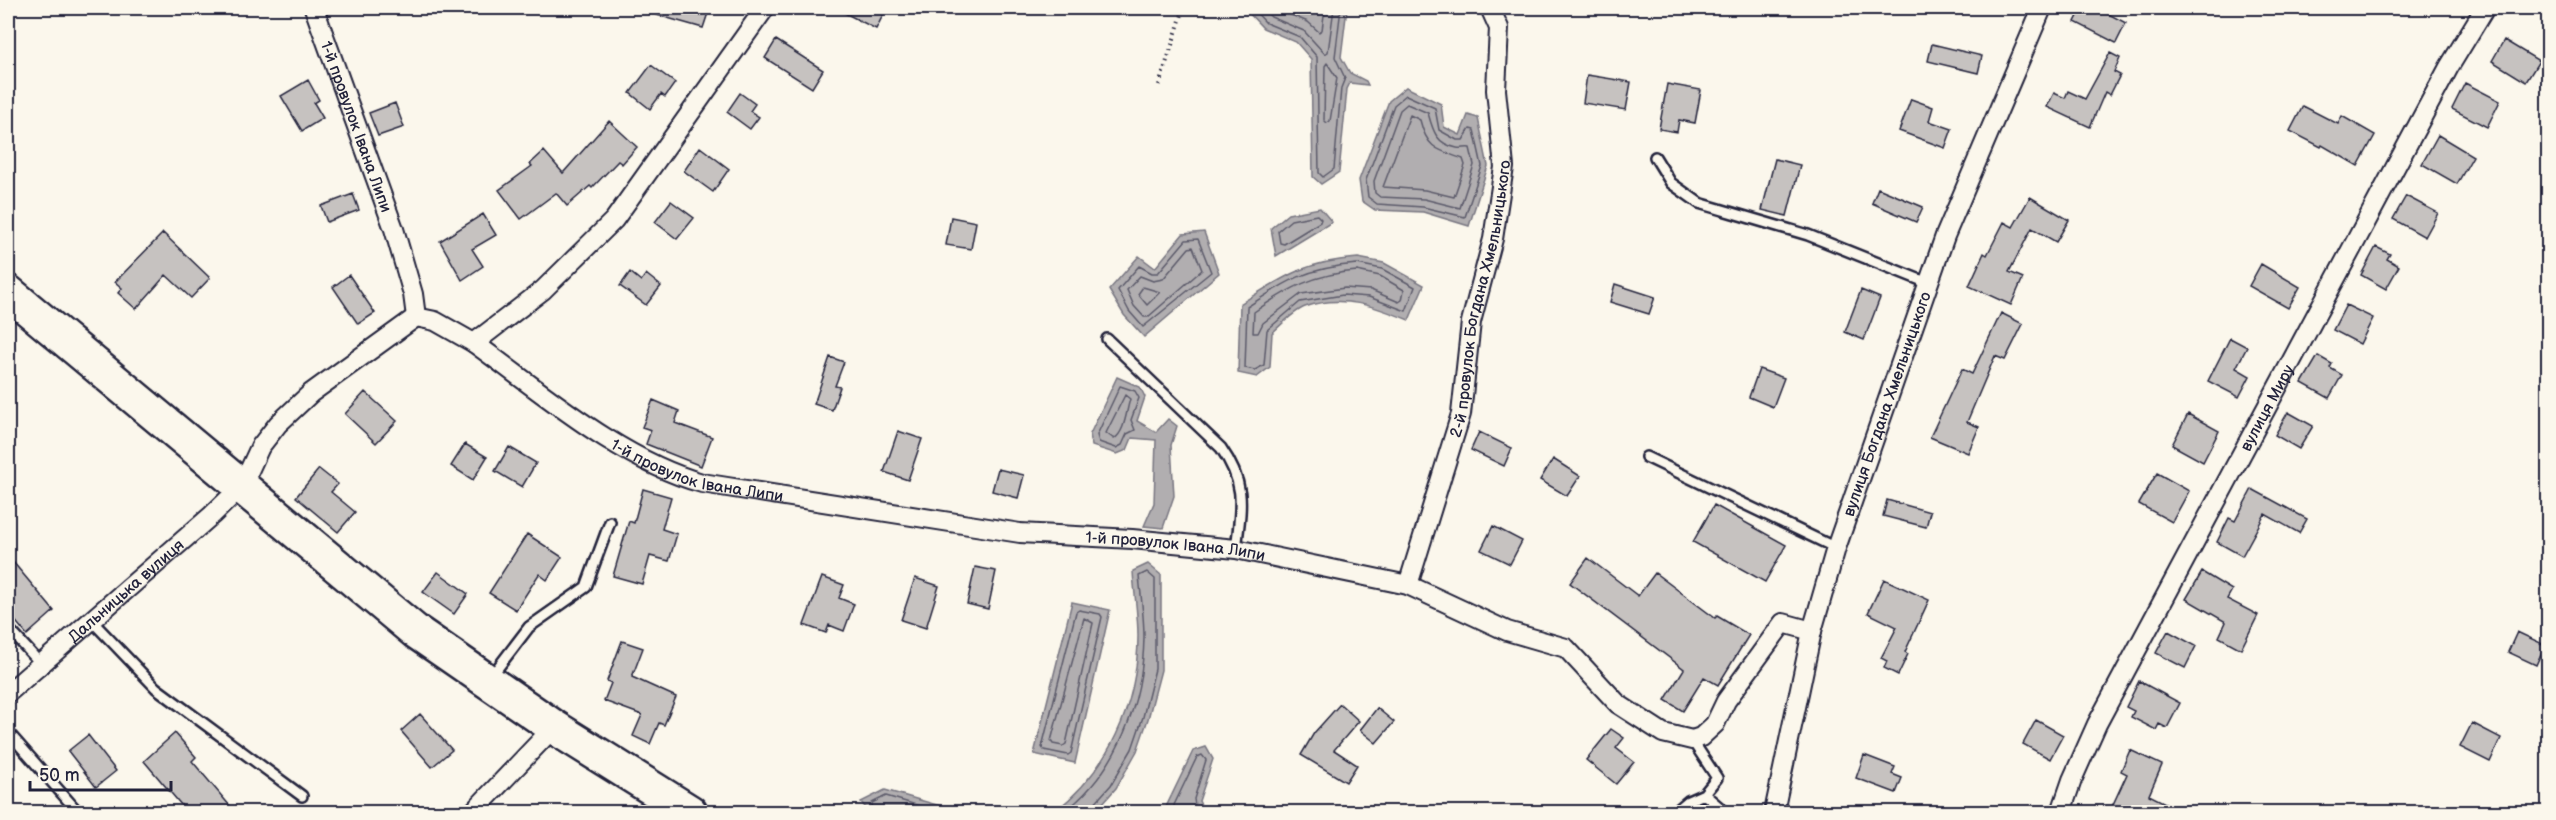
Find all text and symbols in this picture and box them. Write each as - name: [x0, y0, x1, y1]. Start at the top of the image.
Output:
- street label: 1-й провулок Івана Липи: [316, 39, 395, 215]
- street label: 2-й провулок Богдана Хмельницького: [1446, 159, 1515, 440]
- street label: вулиця Богдана Хмельницького: [1840, 290, 1936, 519]
- street label: вулиця Миру: [2237, 361, 2299, 455]
- street label: 1-й провулок Івана Липи: [607, 435, 785, 507]
- street label: 1-й провулок Івана Липи: [1085, 529, 1267, 566]
- street label: Дальницька вулиця: [65, 536, 188, 647]
- scale bar: [30, 754, 171, 792]
- text: 50 m: [39, 765, 80, 786]

